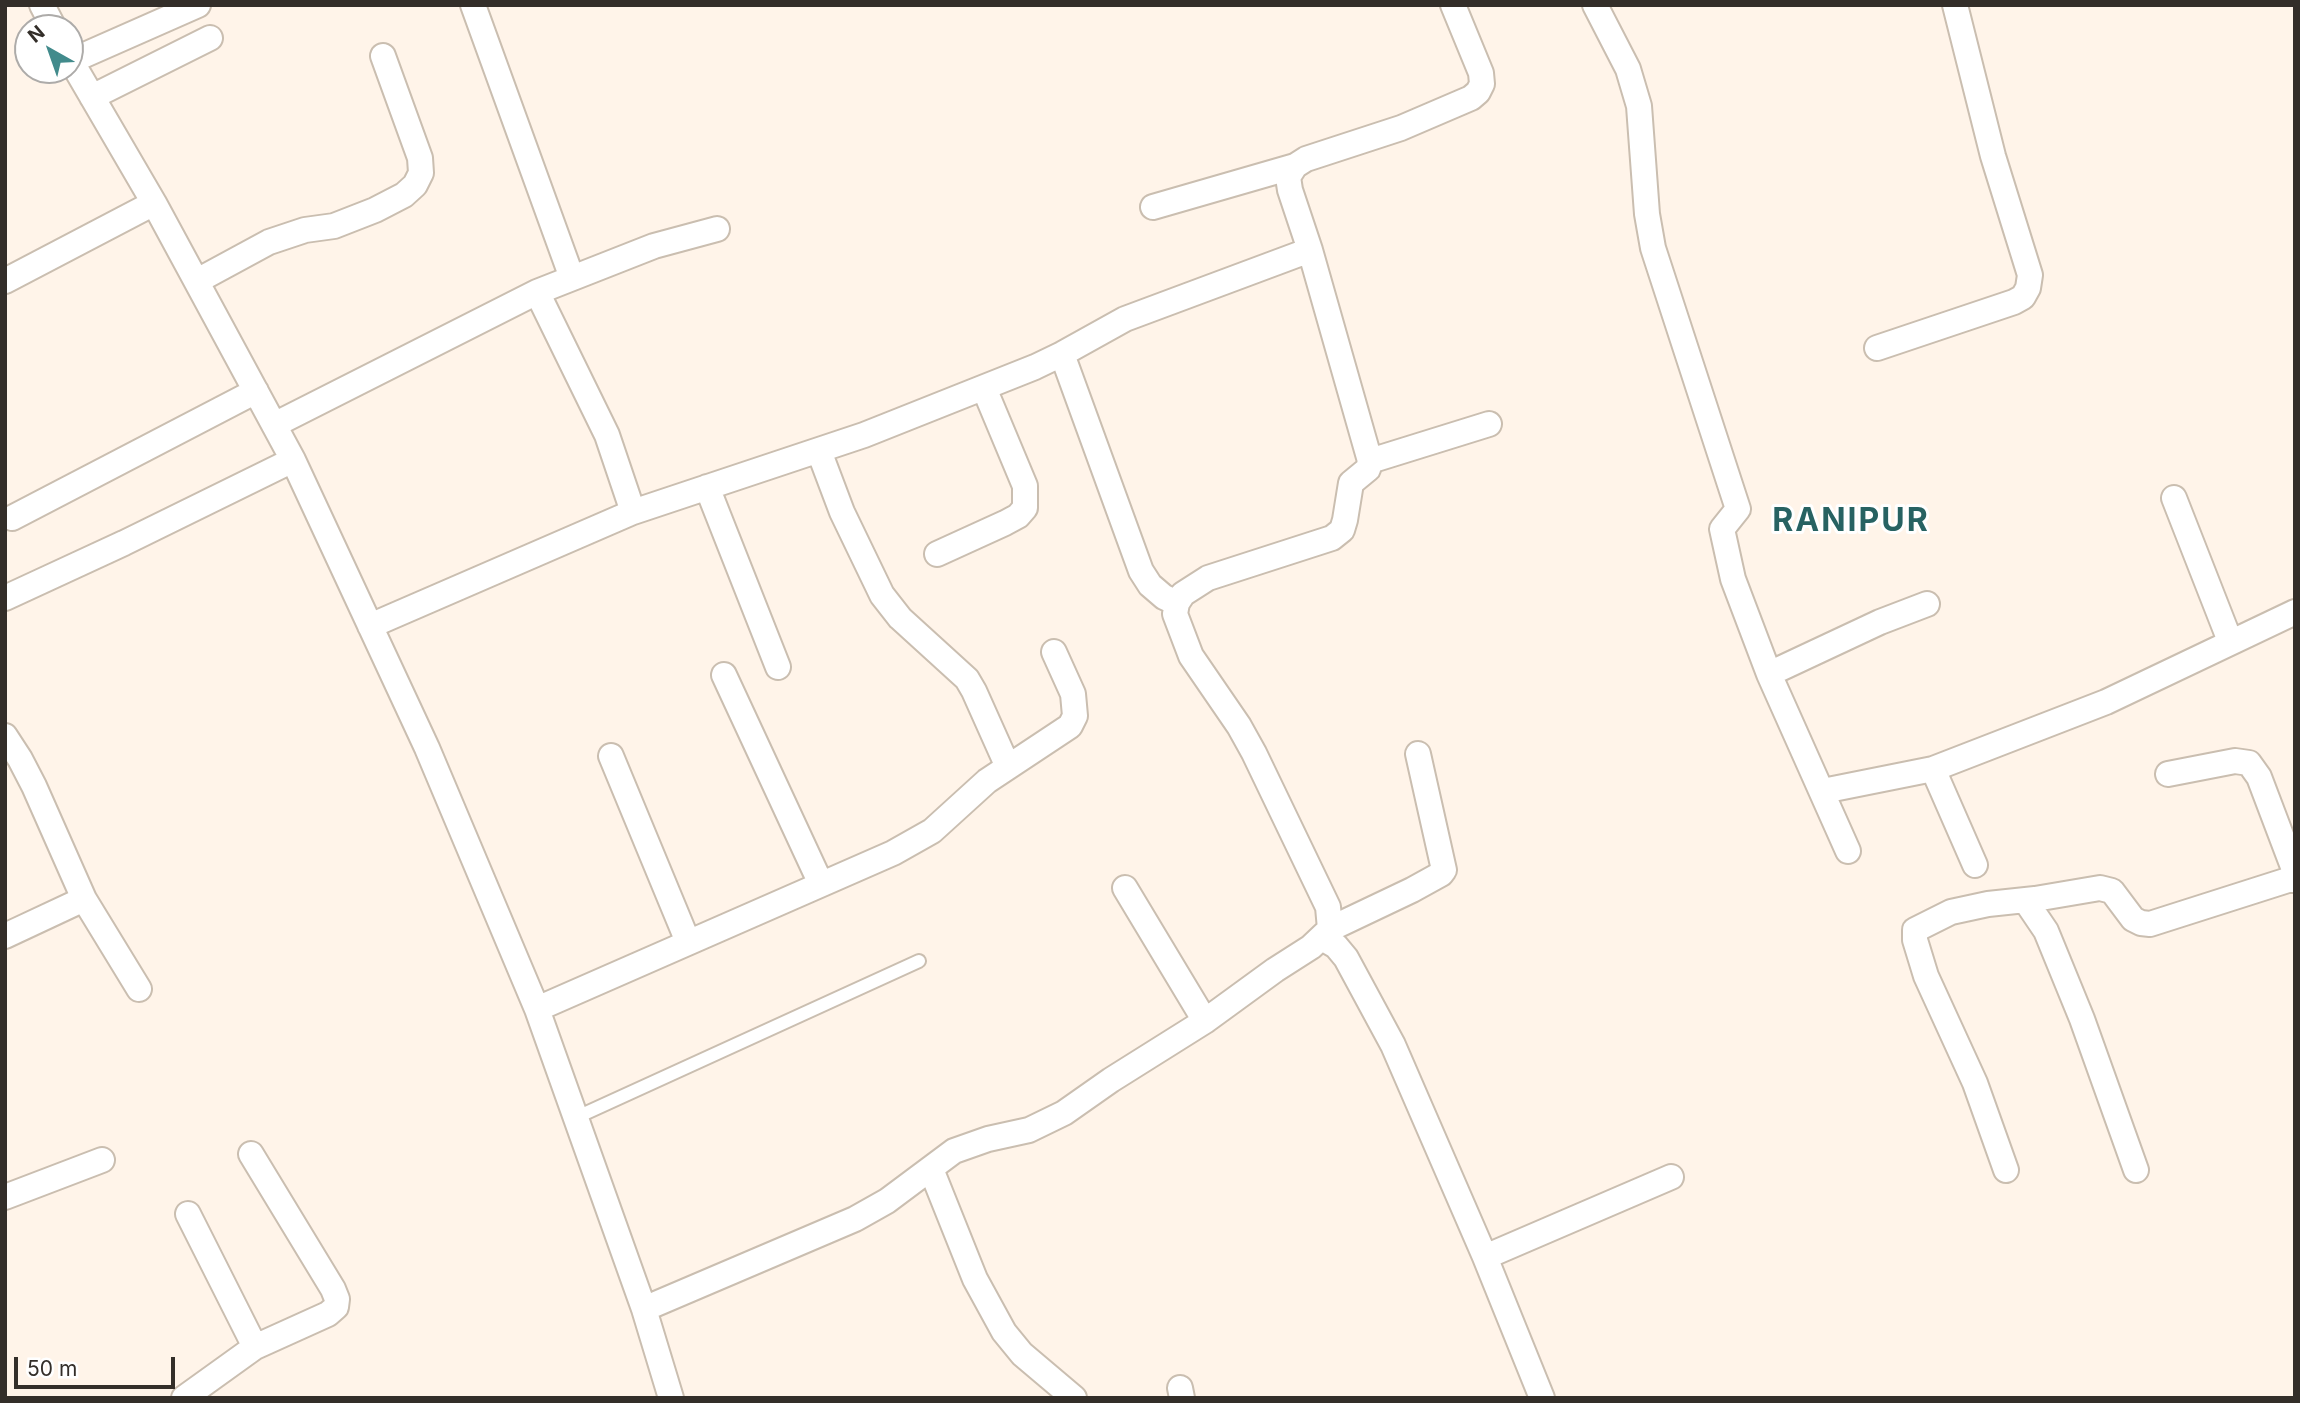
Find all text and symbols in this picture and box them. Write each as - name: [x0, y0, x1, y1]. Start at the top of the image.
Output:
- north arrow: [14, 14, 84, 84]
- text: N: [24, 21, 49, 48]
- district label: RANIPUR: [1773, 502, 1929, 540]
- scale bar: [18, 1344, 178, 1388]
- text: 50 m: [27, 1356, 77, 1381]

